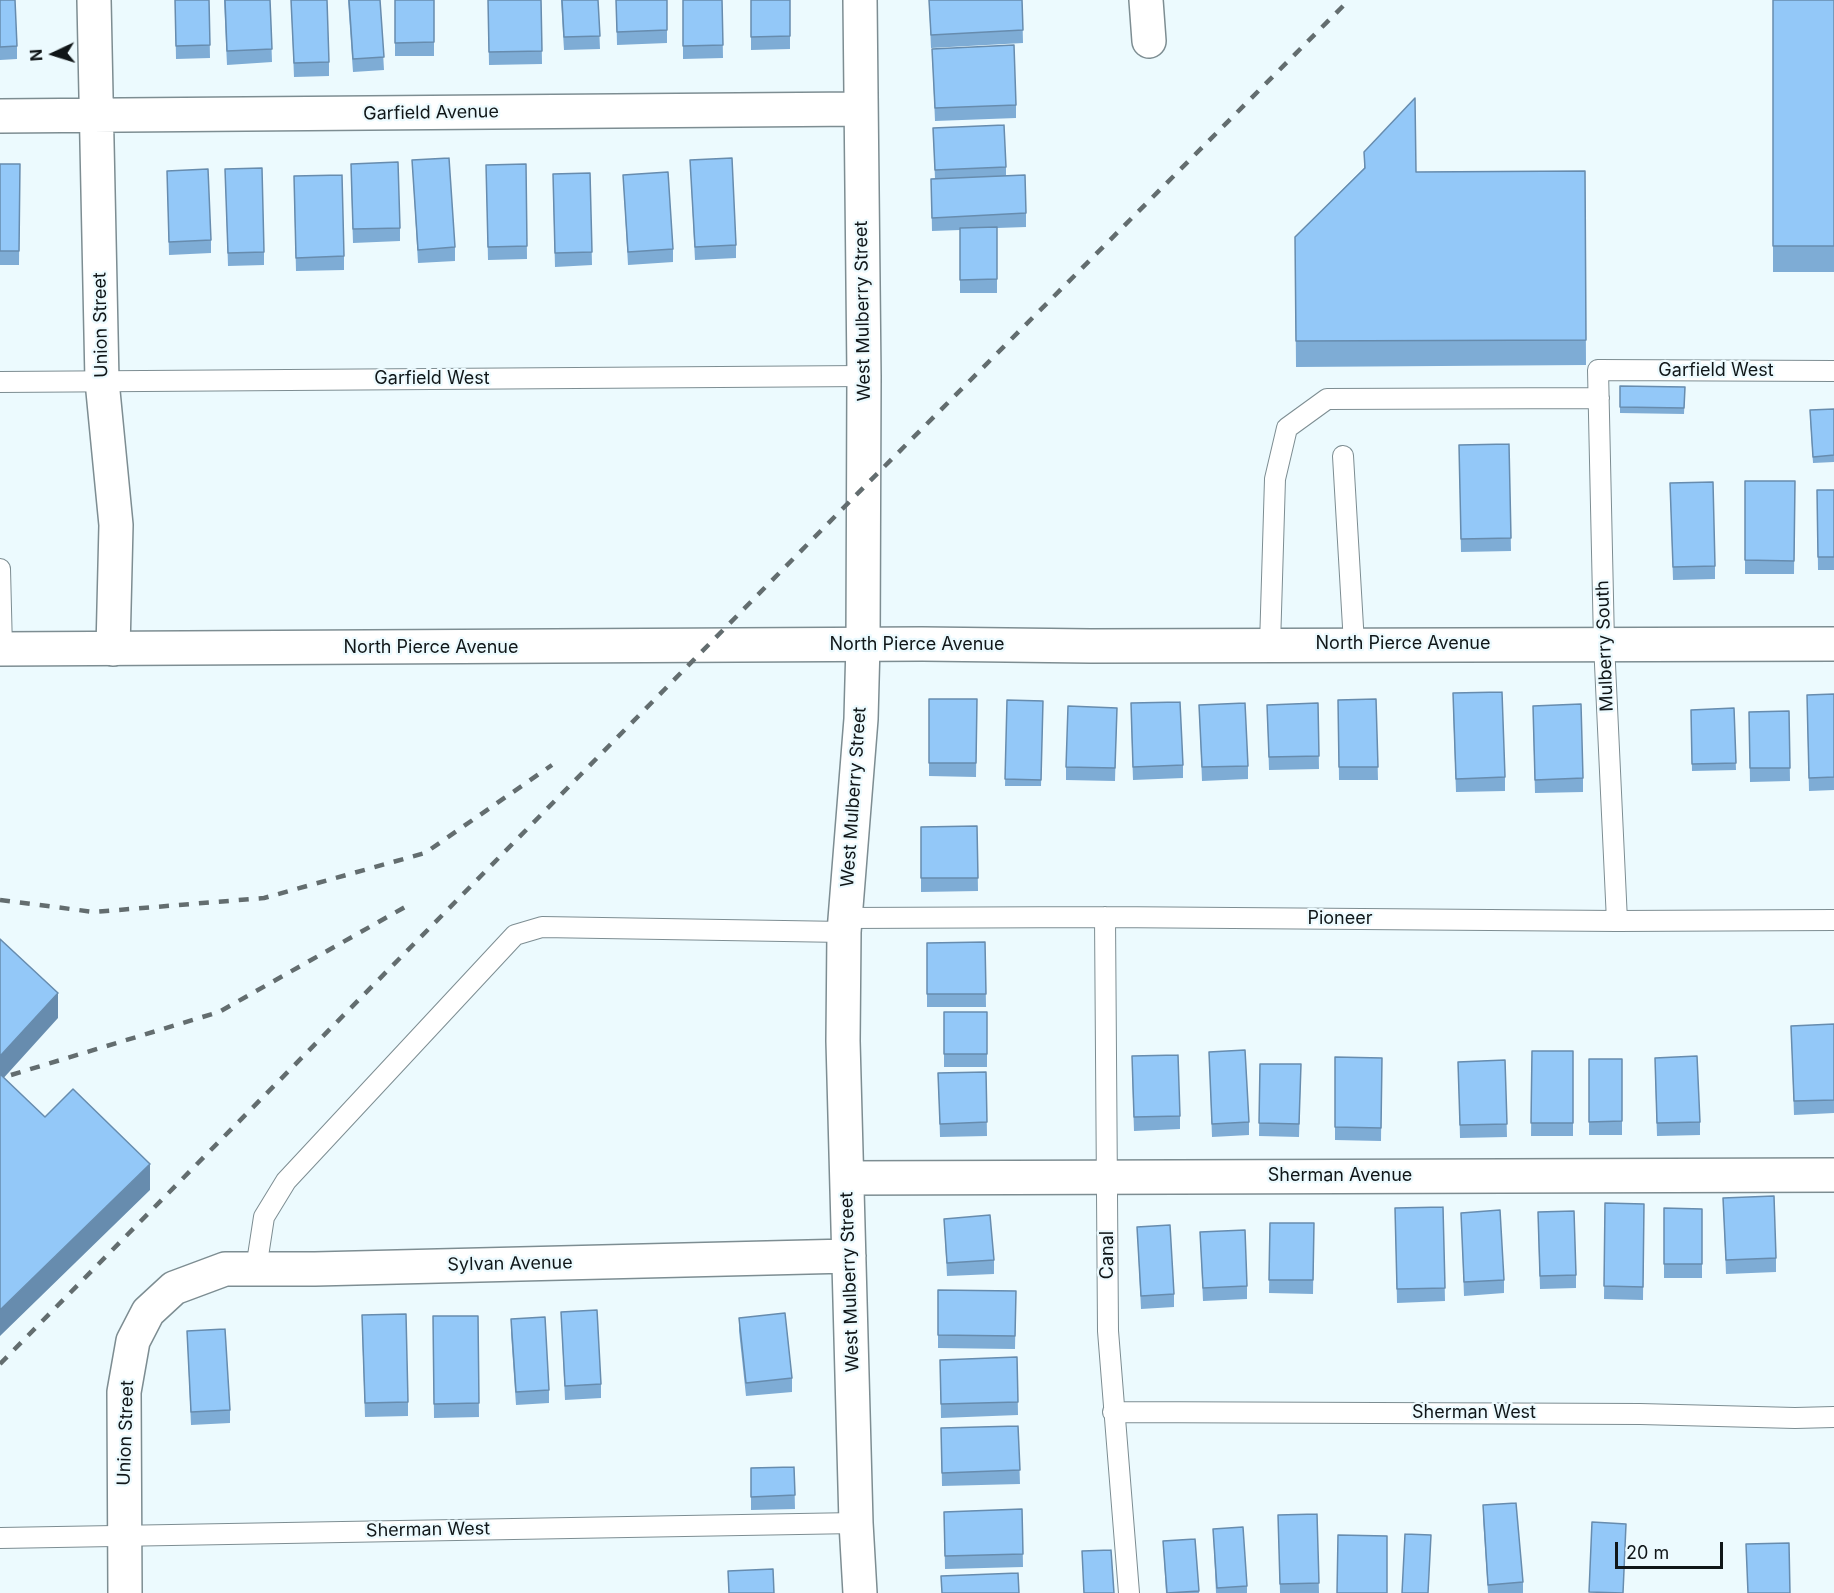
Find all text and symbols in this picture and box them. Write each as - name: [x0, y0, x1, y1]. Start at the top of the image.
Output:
- north arrow: [24, 24, 84, 84]
- text: N: [26, 48, 46, 62]
- street label: Garfield Avenue: [363, 101, 499, 125]
- street label: West Mulberry Street: [851, 221, 875, 401]
- street label: Union Street: [89, 272, 113, 378]
- street label: Garfield West: [1658, 360, 1774, 382]
- street label: Garfield West: [374, 368, 490, 390]
- street label: Mulberry South: [1592, 580, 1618, 712]
- street label: North Pierce Avenue: [1316, 633, 1490, 655]
- street label: North Pierce Avenue: [830, 634, 1004, 656]
- street label: North Pierce Avenue: [344, 637, 518, 659]
- street label: West Mulberry Street: [837, 706, 871, 888]
- street label: Pioneer: [1307, 908, 1373, 930]
- street label: Sherman Avenue: [1268, 1165, 1412, 1187]
- street label: West Mulberry Street: [836, 1191, 864, 1373]
- street label: Canal: [1097, 1231, 1119, 1279]
- street label: Sylvan Avenue: [447, 1252, 573, 1276]
- street label: Union Street: [113, 1380, 139, 1486]
- street label: Sherman West: [1412, 1402, 1536, 1424]
- street label: Sherman West: [366, 1518, 490, 1542]
- scale bar: [1618, 1530, 1726, 1568]
- text: 20 m: [1626, 1542, 1669, 1563]

